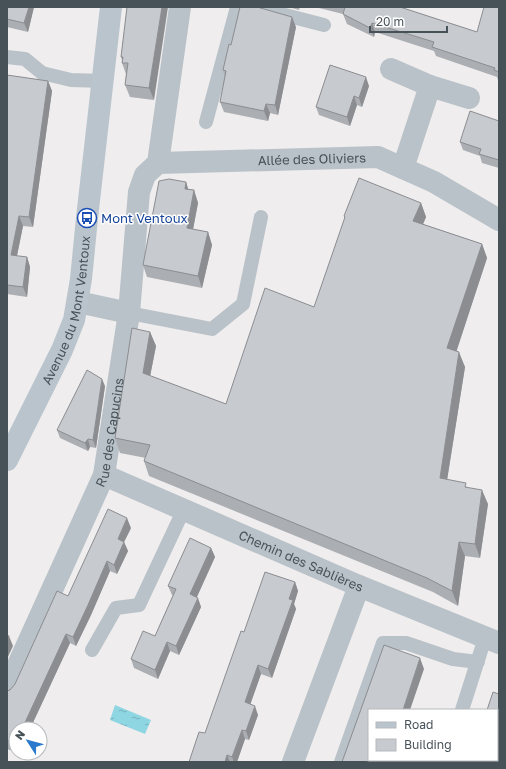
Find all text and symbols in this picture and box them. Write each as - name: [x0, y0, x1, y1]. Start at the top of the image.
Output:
- scale bar: [370, 8, 447, 34]
- text: 20 m: [376, 14, 404, 29]
- street label: Allée des Oliviers: [258, 149, 366, 168]
- bus stop icon: Mont Ventoux: [76, 207, 98, 229]
- place label: Mont Ventoux: [101, 210, 188, 226]
- street label: Avenue du Mont Ventoux: [38, 235, 93, 387]
- street label: Rue des Capucins: [92, 377, 127, 489]
- street label: Chemin des Sablières: [236, 527, 366, 595]
- legend: [368, 709, 498, 761]
- text: Road: [404, 717, 433, 732]
- north arrow: [8, 721, 48, 761]
- text: N: [12, 728, 27, 742]
- text: Building: [404, 737, 452, 752]

